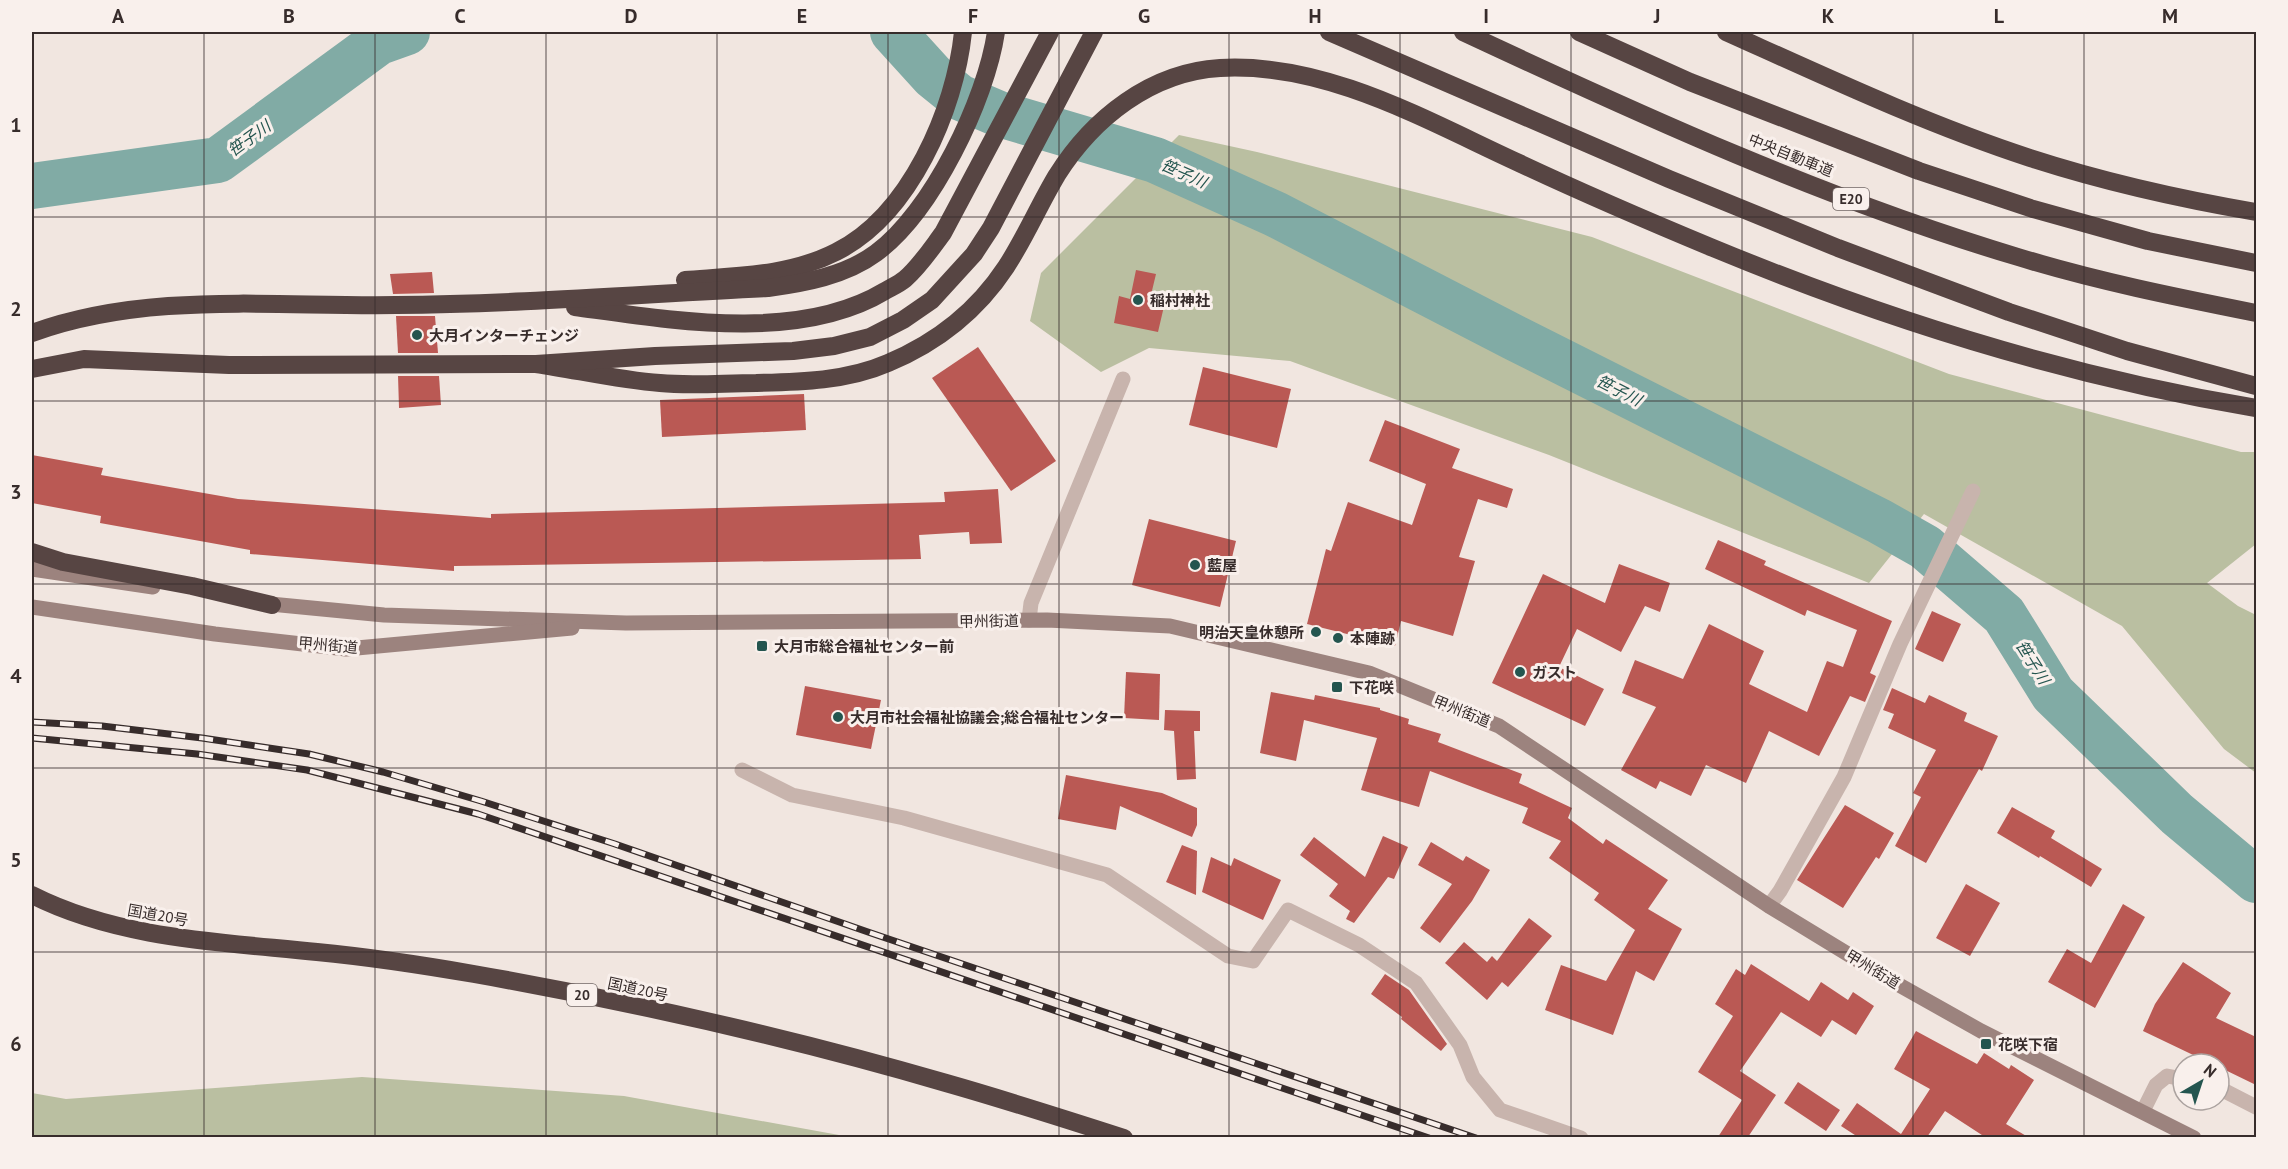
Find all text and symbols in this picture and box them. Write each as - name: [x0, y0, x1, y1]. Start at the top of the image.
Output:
- text: A: [112, 3, 125, 29]
- text: B: [283, 3, 295, 29]
- text: C: [454, 3, 466, 29]
- text: D: [625, 3, 638, 29]
- text: E: [797, 3, 807, 29]
- text: F: [968, 3, 978, 29]
- text: G: [1138, 3, 1150, 29]
- text: H: [1308, 3, 1322, 29]
- text: I: [1483, 3, 1489, 29]
- text: J: [1653, 3, 1660, 29]
- text: K: [1822, 3, 1835, 29]
- text: L: [1994, 3, 2005, 29]
- text: M: [2162, 3, 2178, 29]
- text: 1: [10, 112, 22, 138]
- water label: 笹子川: [224, 115, 276, 160]
- street label: 中央自動車道: [1746, 129, 1836, 181]
- water label: 笹子川: [1158, 154, 1212, 193]
- road number: E20: [1833, 188, 1869, 210]
- place label: 稲村神社: [1150, 291, 1210, 310]
- marker: 稲村神社: [1131, 293, 1145, 307]
- text: 2: [10, 296, 22, 322]
- place label: 大月インターチェンジ: [429, 326, 579, 345]
- marker: 大月インターチェンジ: [410, 328, 424, 342]
- water label: 笹子川: [1593, 370, 1647, 411]
- text: 3: [10, 479, 22, 505]
- place label: 藍屋: [1207, 556, 1237, 575]
- marker: 藍屋: [1188, 558, 1202, 572]
- street label: 甲州街道: [959, 611, 1019, 631]
- place label: 明治天皇休憩所: [1199, 623, 1304, 642]
- marker: 明治天皇休憩所: [1309, 625, 1323, 639]
- place label: 本陣跡: [1350, 629, 1395, 648]
- marker: 本陣跡: [1331, 631, 1345, 645]
- street label: 甲州街道: [297, 633, 359, 657]
- water label: 笹子川: [2012, 636, 2055, 689]
- place label: 大月市総合福祉センター前: [774, 637, 954, 656]
- marker: 大月市総合福祉センター前: [755, 639, 769, 653]
- text: 4: [10, 663, 22, 689]
- place label: ガスト: [1532, 663, 1577, 682]
- marker: ガスト: [1513, 665, 1527, 679]
- place label: 下花咲: [1349, 678, 1394, 697]
- marker: 下花咲: [1330, 680, 1344, 694]
- street label: 甲州街道: [1431, 691, 1493, 731]
- place label: 大月市社会福祉協議会;総合福祉センター: [850, 708, 1124, 727]
- marker: 大月市社会福祉協議会;総合福祉センター: [831, 710, 845, 724]
- text: 5: [10, 847, 22, 873]
- street label: 国道20号: [126, 900, 190, 930]
- street label: 甲州街道: [1842, 945, 1904, 993]
- street label: 国道20号: [606, 973, 670, 1005]
- road number: 20: [567, 984, 597, 1006]
- text: 6: [10, 1031, 22, 1057]
- place label: 花咲下宿: [1998, 1035, 2058, 1054]
- marker: 花咲下宿: [1979, 1037, 1993, 1051]
- north arrow: [2171, 1052, 2231, 1112]
- text: N: [2200, 1059, 2221, 1081]

